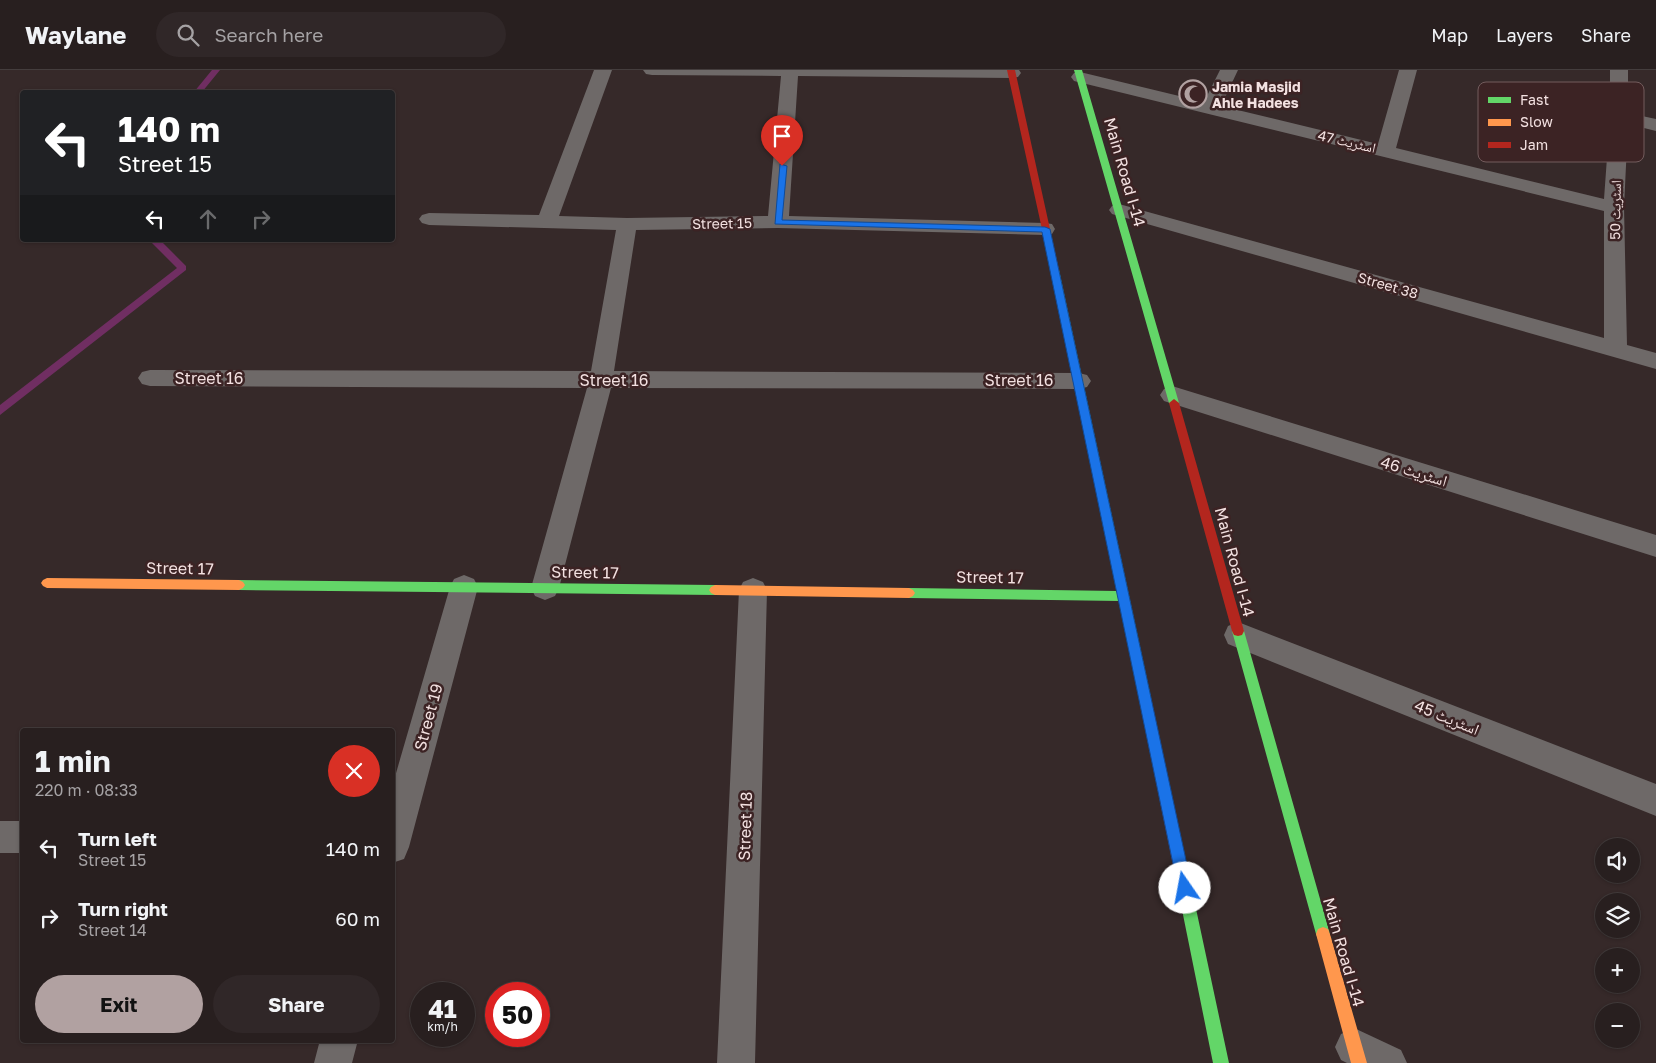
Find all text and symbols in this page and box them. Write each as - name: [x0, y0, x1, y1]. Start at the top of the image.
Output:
- search box: [156, 12, 506, 57]
- text: Waylane: [25, 20, 126, 49]
- icon: search: [174, 21, 202, 49]
- text: Search here: [214, 23, 323, 46]
- text: Map: [1431, 24, 1468, 46]
- text: Layers: [1496, 24, 1553, 46]
- text: Share: [1581, 24, 1631, 46]
- place label: Jamia Masjid Ahle Hadees: [1212, 78, 1301, 111]
- mosque icon: Jamia Masjid Ahle Hadees: [1178, 79, 1208, 109]
- legend: [1478, 82, 1644, 162]
- text: Fast: [1520, 91, 1549, 108]
- text: 140 m: [118, 108, 220, 150]
- icon: left: [35, 110, 100, 175]
- text: Slow: [1520, 113, 1553, 130]
- pin: [761, 115, 803, 166]
- street label: Main Road I-14: [1100, 115, 1150, 229]
- icon: arrive: [768, 122, 796, 150]
- street label: اسٹریٹ 47: [1316, 126, 1378, 157]
- text: Jam: [1520, 136, 1548, 153]
- text: Street 15: [118, 150, 212, 177]
- street label: اسٹریٹ 50: [1606, 180, 1625, 240]
- icon: left: [141, 205, 169, 233]
- icon: ahead: [194, 205, 222, 233]
- icon: right: [247, 205, 275, 233]
- street label: Street 15: [692, 214, 752, 232]
- street label: Street 38: [1356, 268, 1420, 302]
- street label: Street 16: [175, 368, 243, 388]
- street label: Street 16: [580, 370, 648, 390]
- street label: Street 16: [985, 370, 1053, 390]
- street label: اسٹریٹ 46: [1378, 451, 1450, 491]
- street label: Main Road I-14: [1211, 505, 1259, 619]
- street label: Street 17: [146, 557, 214, 579]
- street label: Street 17: [551, 561, 619, 583]
- street label: Street 17: [956, 566, 1024, 588]
- street label: Street 19: [409, 681, 447, 753]
- street label: اسٹریٹ 45: [1412, 695, 1482, 739]
- text: 1 min: [35, 743, 111, 779]
- button: close: [328, 745, 380, 797]
- text: 220 m · 08:33: [35, 780, 138, 800]
- street label: Street 18: [734, 791, 756, 861]
- text: Turn left: [78, 827, 157, 850]
- icon: left: [35, 834, 63, 862]
- text: 140 m: [326, 837, 380, 860]
- map controls: [1595, 838, 1640, 1048]
- button: sound: [1595, 838, 1640, 883]
- text: Street 15: [78, 850, 146, 870]
- position arrow: [1158, 861, 1210, 913]
- button: layers: [1595, 893, 1640, 938]
- street label: Main Road I-14: [1319, 895, 1369, 1009]
- text: Turn right: [78, 897, 168, 920]
- icon: right: [35, 904, 63, 932]
- text: 60 m: [335, 907, 380, 930]
- text: Street 14: [78, 920, 147, 940]
- button: +: [1595, 948, 1640, 993]
- button: Exit: [35, 975, 203, 1033]
- button: Share: [213, 975, 380, 1033]
- speed limit sign: 50: [485, 982, 550, 1047]
- text: 41: [428, 993, 457, 1024]
- button: −: [1595, 1003, 1640, 1048]
- text: km/h: [427, 1019, 458, 1034]

